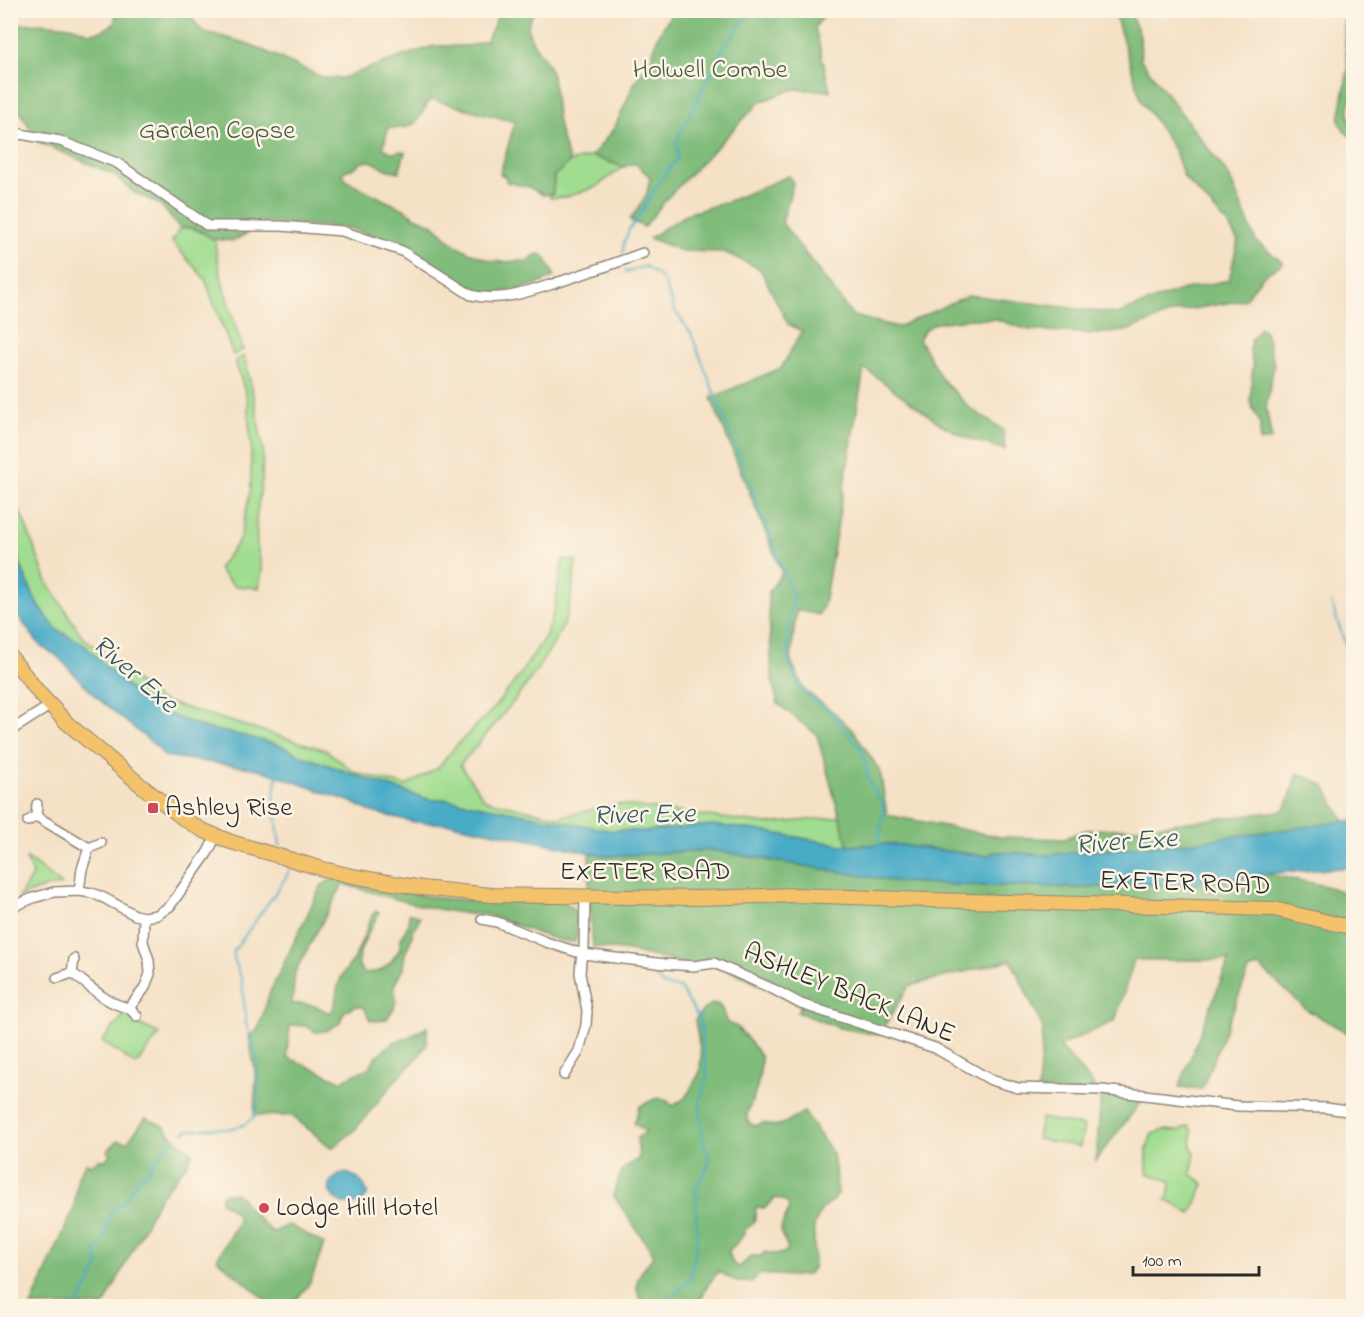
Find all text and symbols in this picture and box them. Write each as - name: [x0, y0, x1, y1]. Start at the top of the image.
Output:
- park label: Holwell Combe: [632, 51, 789, 90]
- park label: Garden Copse: [139, 112, 296, 151]
- water label: River Exe: [82, 626, 187, 725]
- place label: Ashley Rise: [165, 789, 293, 828]
- water label: River Exe: [592, 795, 697, 837]
- marker: Ashley Rise: [146, 801, 160, 815]
- water label: River Exe: [1073, 819, 1180, 867]
- street label: EXETER ROAD: [559, 853, 731, 892]
- street label: EXETER ROAD: [1099, 862, 1271, 906]
- street label: ASHLEY BACK LANE: [737, 934, 961, 1054]
- place label: Lodge Hill Hotel: [276, 1189, 438, 1228]
- marker: Lodge Hill Hotel: [257, 1201, 271, 1215]
- scale bar: [1133, 1239, 1259, 1277]
- text: 100 m: [1142, 1249, 1182, 1275]

